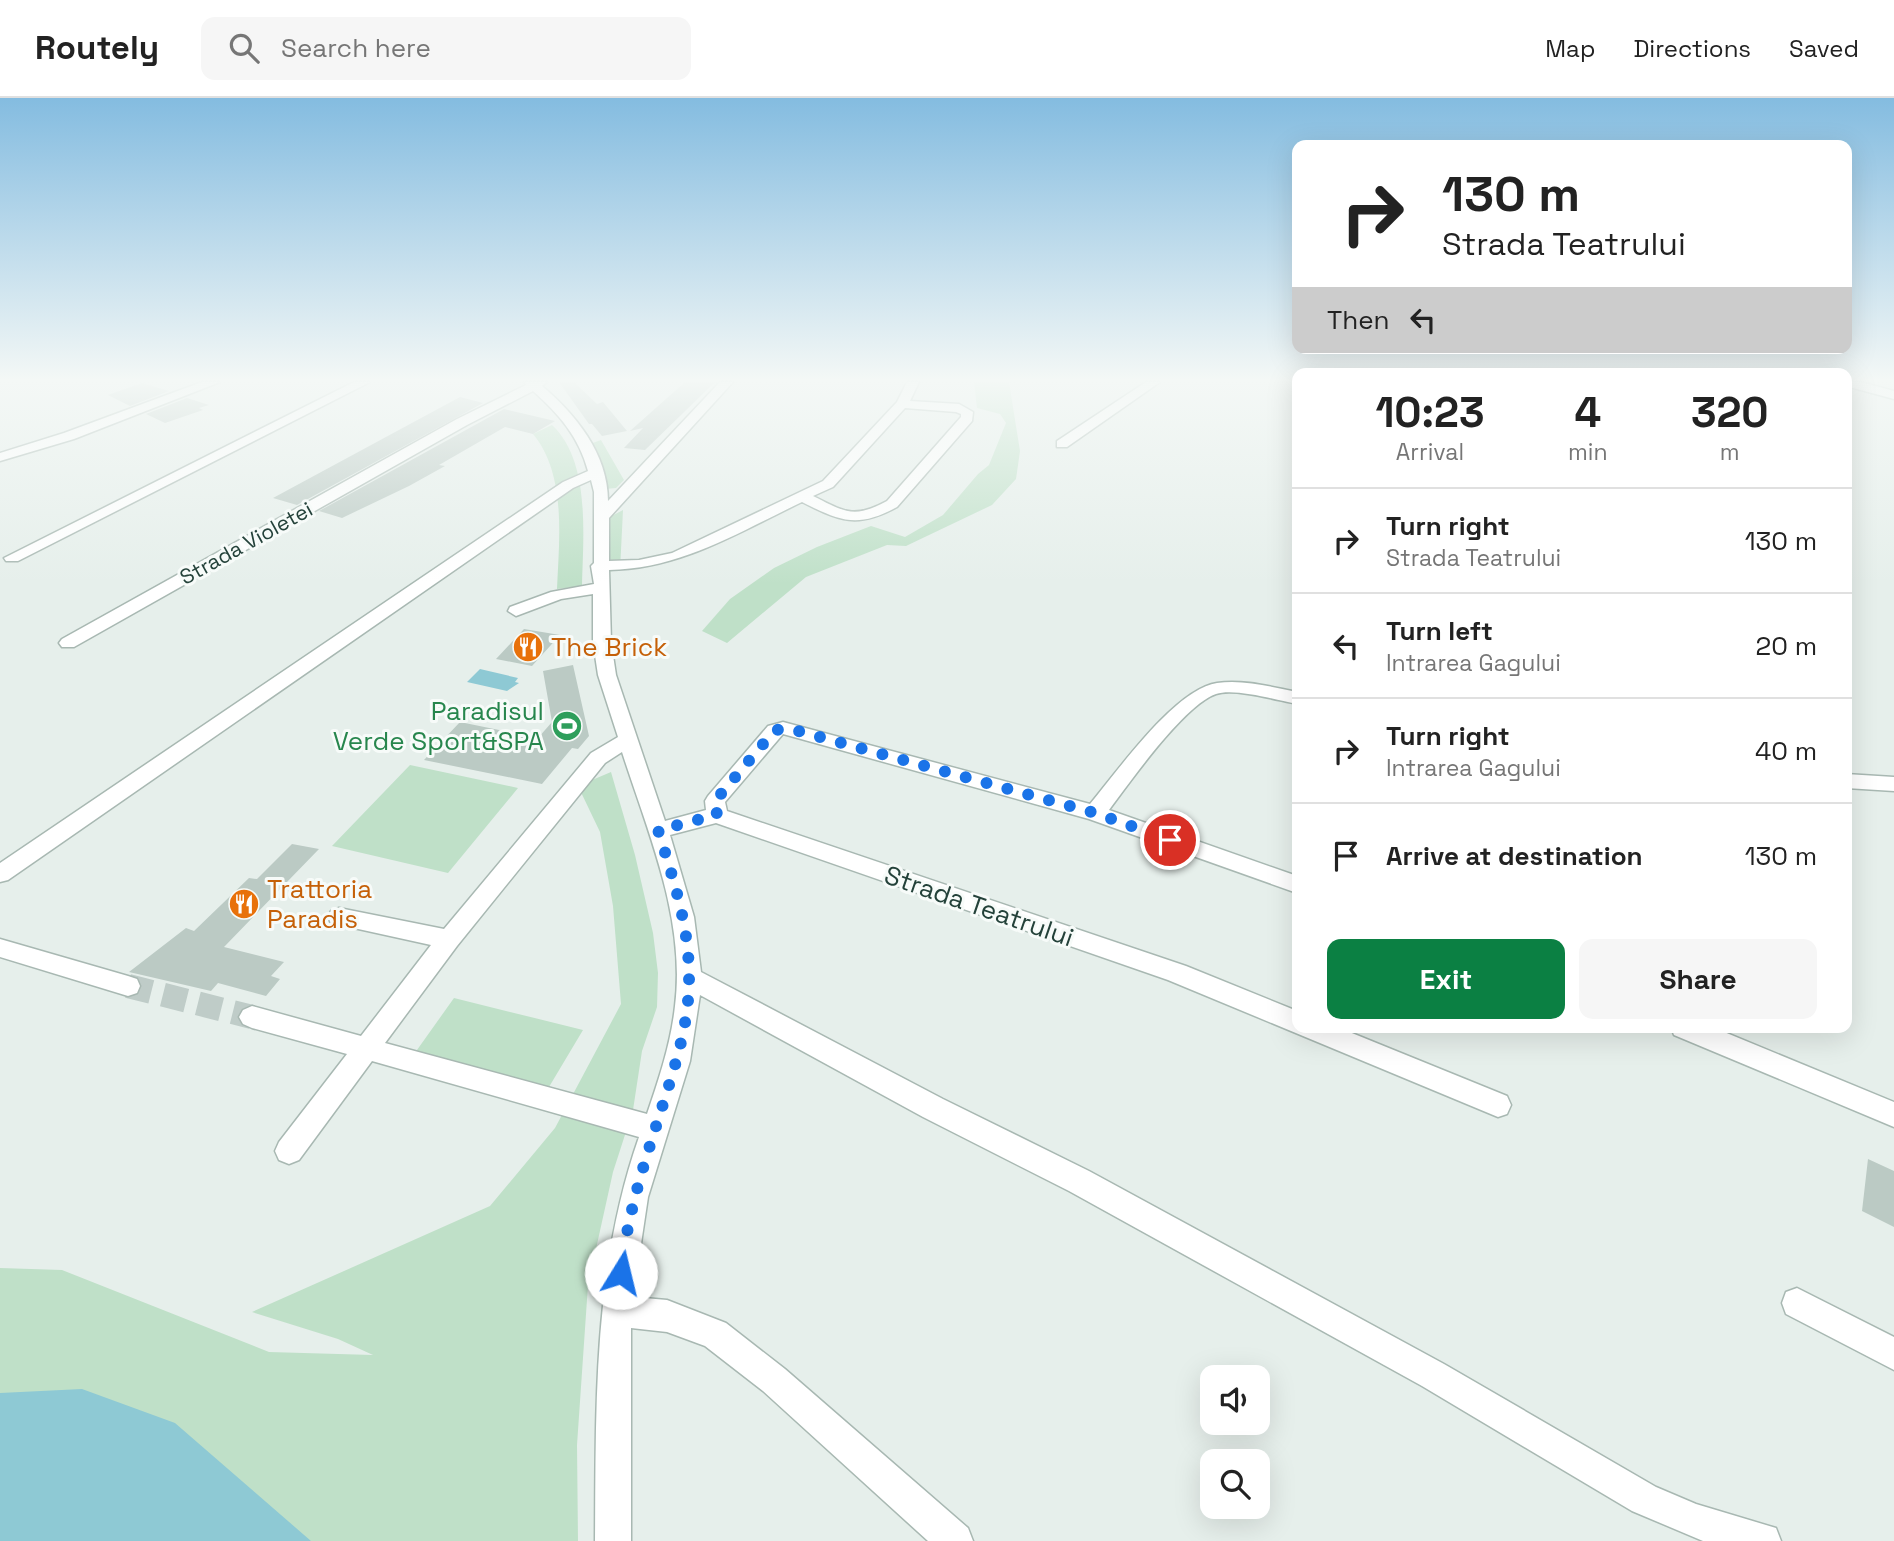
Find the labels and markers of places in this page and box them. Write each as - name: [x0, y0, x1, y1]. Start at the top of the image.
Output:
- restaurant icon: The Brick: [511, 630, 545, 664]
- place label: The Brick: [551, 630, 667, 664]
- place label: Paradisul Verde Sport&SPA: [333, 694, 544, 758]
- sports icon: Paradisul Verde Sport&SPA: [550, 709, 584, 743]
- pin: [1140, 810, 1200, 870]
- place label: Trattoria Paradis: [267, 872, 372, 936]
- restaurant icon: Trattoria Paradis: [227, 887, 261, 921]

